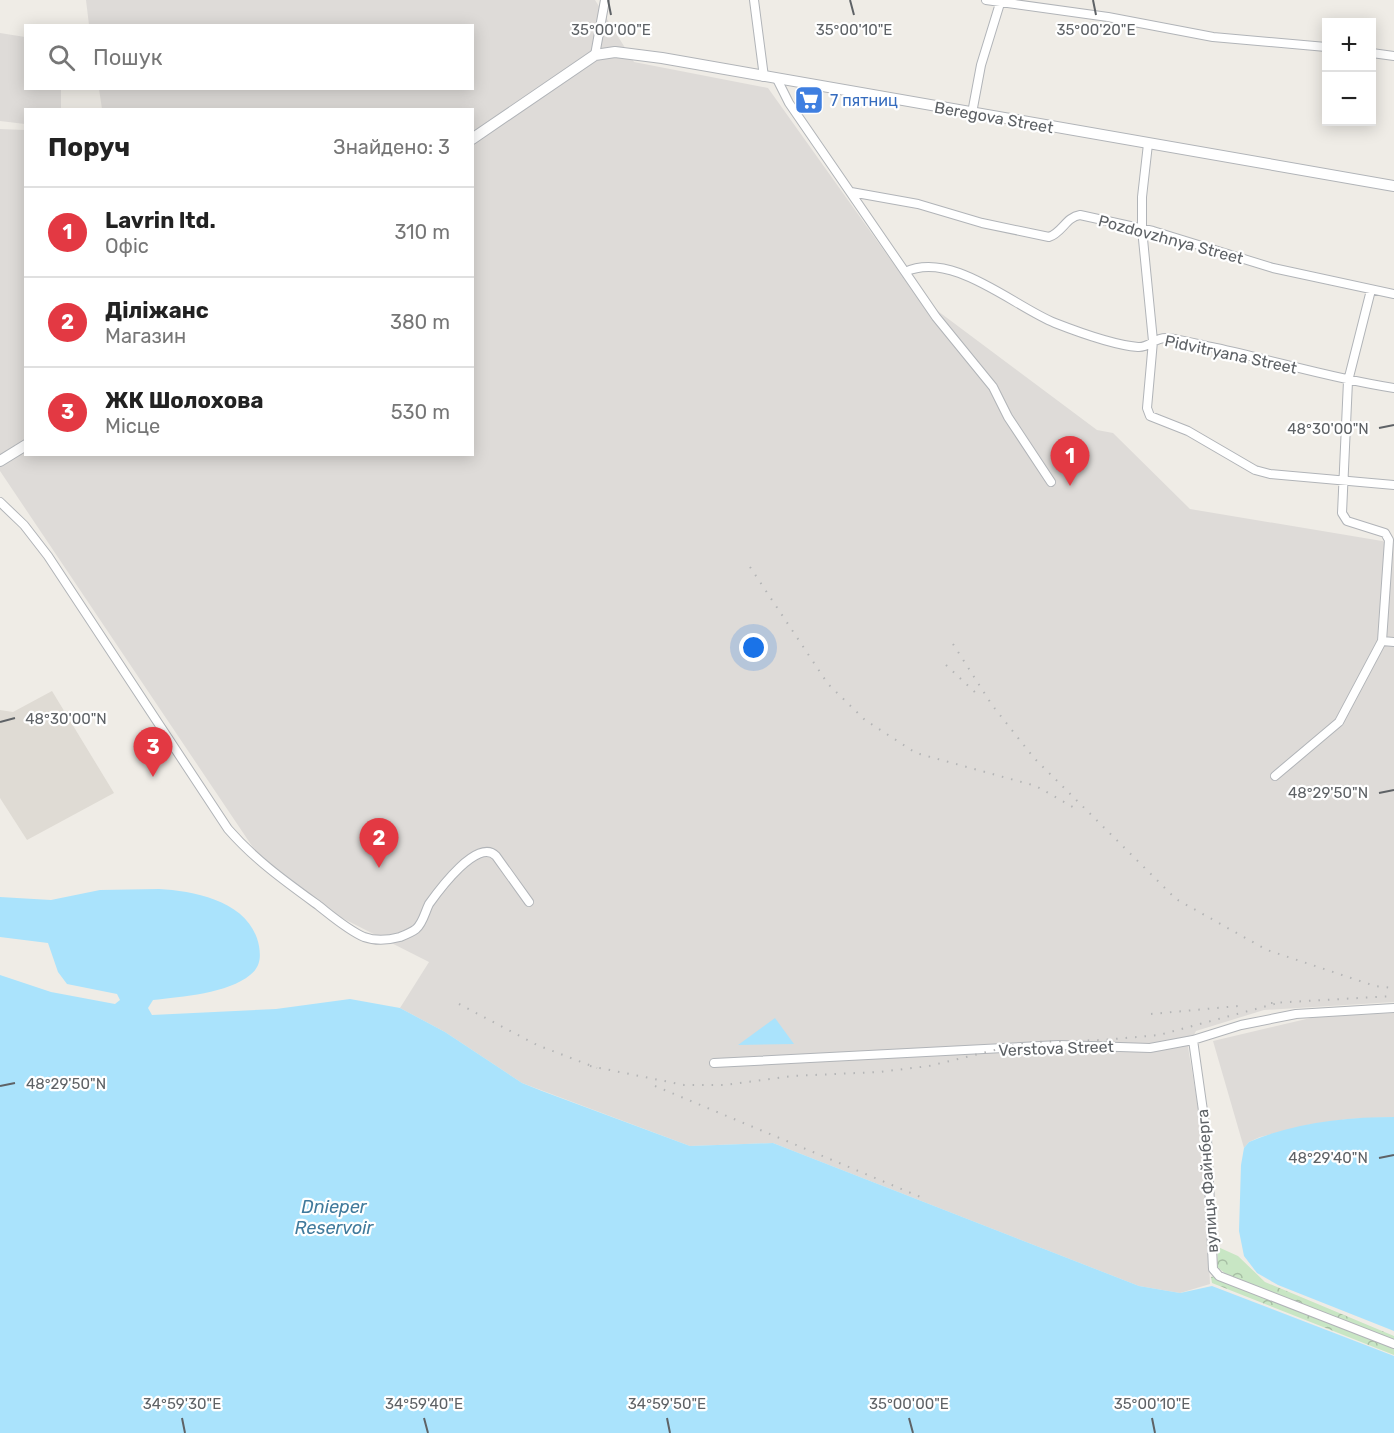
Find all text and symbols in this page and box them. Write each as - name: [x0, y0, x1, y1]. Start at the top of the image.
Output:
- map controls: [1322, 18, 1376, 126]
- button: +: [1322, 18, 1376, 72]
- text: 35°00'00"E: [571, 21, 651, 39]
- text: 35°00'10"E: [816, 21, 892, 39]
- text: 35°00'20"E: [1056, 21, 1136, 39]
- search box: [24, 24, 474, 90]
- icon: search: [45, 41, 78, 74]
- text: Пошук: [93, 44, 163, 71]
- button: −: [1322, 72, 1376, 126]
- supermarket icon: 7 пятниц: [793, 84, 825, 116]
- place label: 7 пятниц: [830, 91, 898, 110]
- street label: Beregova Street: [933, 98, 1055, 137]
- text: Поруч: [48, 132, 130, 163]
- text: Знайдено: 3: [333, 135, 450, 159]
- text: Lavrin ltd.: [105, 207, 216, 234]
- street label: Pozdovzhnya Street: [1096, 211, 1245, 268]
- text: 1: [63, 220, 72, 244]
- text: 310 m: [394, 220, 450, 244]
- text: Офіс: [105, 234, 149, 258]
- text: Діліжанс: [105, 297, 209, 324]
- text: 2: [61, 310, 74, 334]
- text: 380 m: [390, 310, 450, 334]
- text: Магазин: [105, 324, 186, 348]
- street label: Pidvitryana Street: [1163, 331, 1299, 378]
- text: ЖК Шолохова: [105, 387, 264, 414]
- text: 3: [61, 400, 74, 424]
- text: 530 m: [391, 400, 450, 424]
- text: Місце: [105, 414, 160, 438]
- text: 48°30'00"N: [1287, 420, 1369, 438]
- pin: 1: [1050, 436, 1090, 486]
- your location: [739, 633, 768, 662]
- text: 48°30'00"N: [25, 710, 107, 728]
- pin: 3: [134, 728, 172, 777]
- text: 48°29'50"N: [1288, 784, 1368, 802]
- pin: 2: [360, 818, 398, 868]
- street label: Verstova Street: [998, 1037, 1114, 1060]
- text: 48°29'50"N: [26, 1075, 106, 1093]
- street label: вулиця Файнберга: [1193, 1108, 1222, 1254]
- text: 48°29'40"N: [1288, 1149, 1368, 1167]
- water label: Dnieper Reservoir: [295, 1196, 375, 1239]
- text: 34°59'30"E: [143, 1395, 221, 1413]
- text: 34°59'40"E: [385, 1395, 463, 1413]
- text: 34°59'50"E: [628, 1395, 706, 1413]
- text: 35°00'00"E: [869, 1395, 949, 1413]
- text: 35°00'10"E: [1114, 1395, 1190, 1413]

